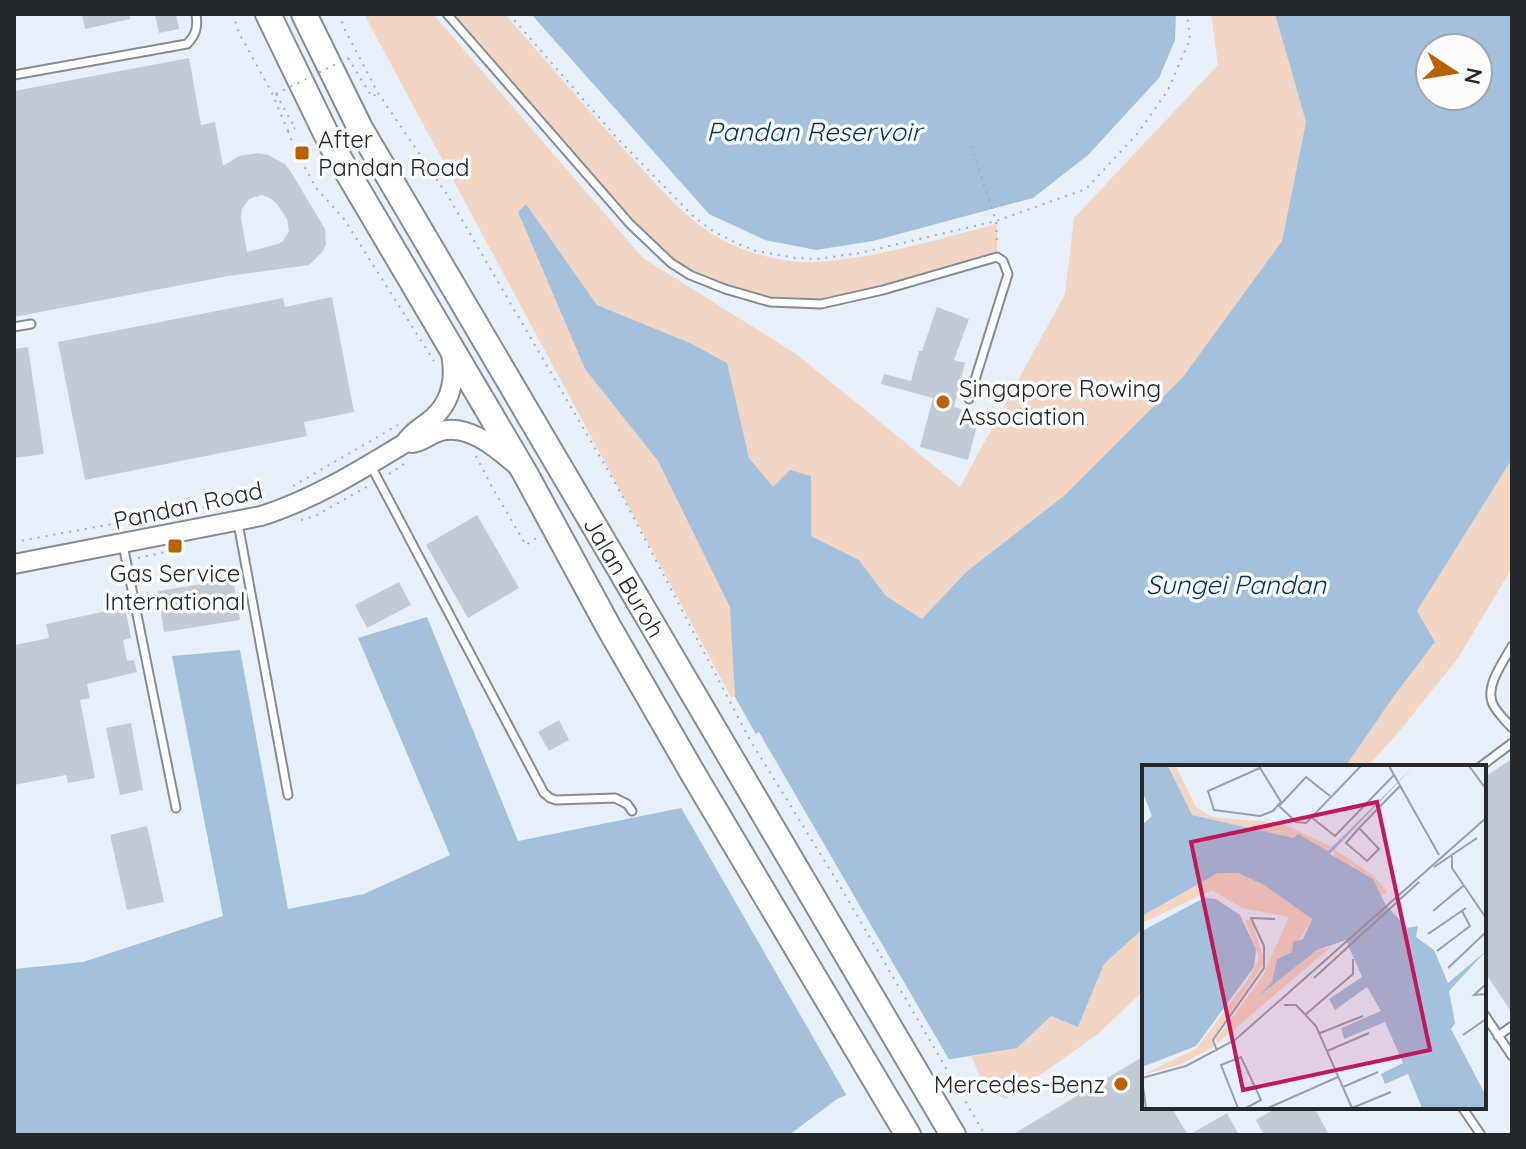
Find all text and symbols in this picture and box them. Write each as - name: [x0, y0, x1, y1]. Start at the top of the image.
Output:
- north arrow: [1414, 32, 1494, 112]
- text: N: [1458, 65, 1489, 87]
- water label: Pandan Reservoir: [707, 115, 924, 148]
- place label: After Pandan Road: [318, 124, 470, 182]
- marker: After Pandan Road: [293, 144, 311, 162]
- place label: Singapore Rowing Association: [959, 373, 1161, 431]
- marker: Singapore Rowing Association: [934, 393, 952, 411]
- street label: Pandan Road: [111, 475, 265, 535]
- street label: Jalan Buroh: [577, 511, 672, 643]
- marker: Gas Service International: [166, 537, 184, 555]
- place label: Gas Service International: [105, 558, 245, 616]
- water label: Sungei Pandan: [1146, 568, 1327, 601]
- inset map: [1142, 765, 1486, 1109]
- place label: Mercedes-Benz: [934, 1069, 1105, 1099]
- marker: Mercedes-Benz: [1112, 1075, 1130, 1093]

